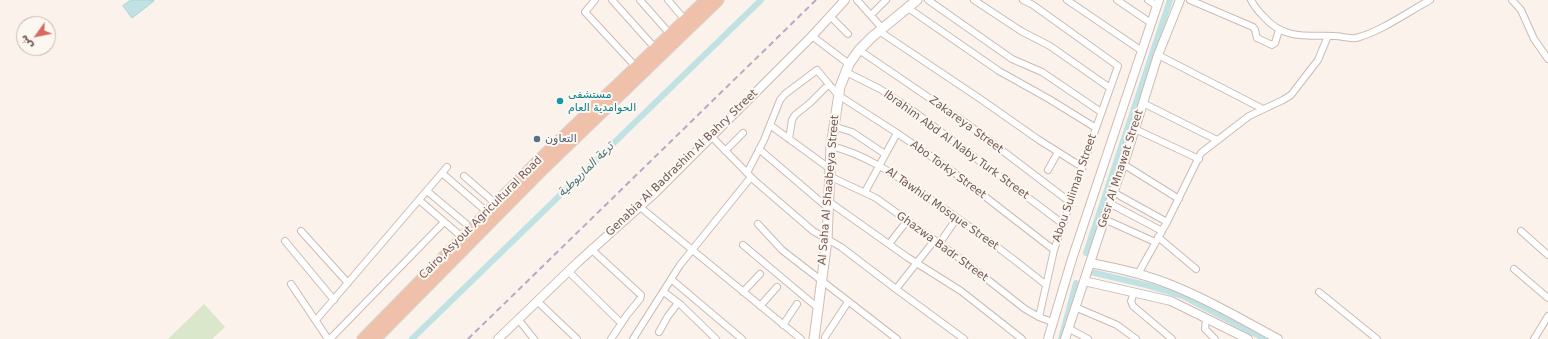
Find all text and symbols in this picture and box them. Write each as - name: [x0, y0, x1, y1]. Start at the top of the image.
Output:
- north arrow: [16, 16, 56, 56]
- text: ش: [17, 32, 36, 52]
- street label: Genabia Al Badrashin Al Bahry Street: [604, 87, 760, 239]
- place label: مستشفى الحوامدية العام: [568, 88, 636, 114]
- street label: Ibrahim Abd Al Naby Turk Street: [881, 88, 1031, 202]
- street label: Zakareya Street: [926, 94, 1006, 156]
- marker: مستشفى الحوامدية العام: [555, 96, 565, 106]
- street label: Gesr Al Mnawat Street: [1096, 108, 1146, 230]
- street label: Al Saha Al Shaabeya Street: [816, 114, 842, 266]
- place label: التعاون: [545, 132, 577, 146]
- street label: Abou Suliman Street: [1050, 132, 1100, 244]
- marker: التعاون: [532, 134, 542, 144]
- street label: Abo Torky Street: [908, 138, 988, 202]
- water label: ترعة الماريوطية: [555, 140, 617, 200]
- street label: Cairo,Asyout Agricultural Road: [417, 154, 545, 282]
- street label: Al Tawhid Mosque Street: [883, 165, 1001, 253]
- street label: Ghazwa Badr Street: [894, 209, 990, 285]

